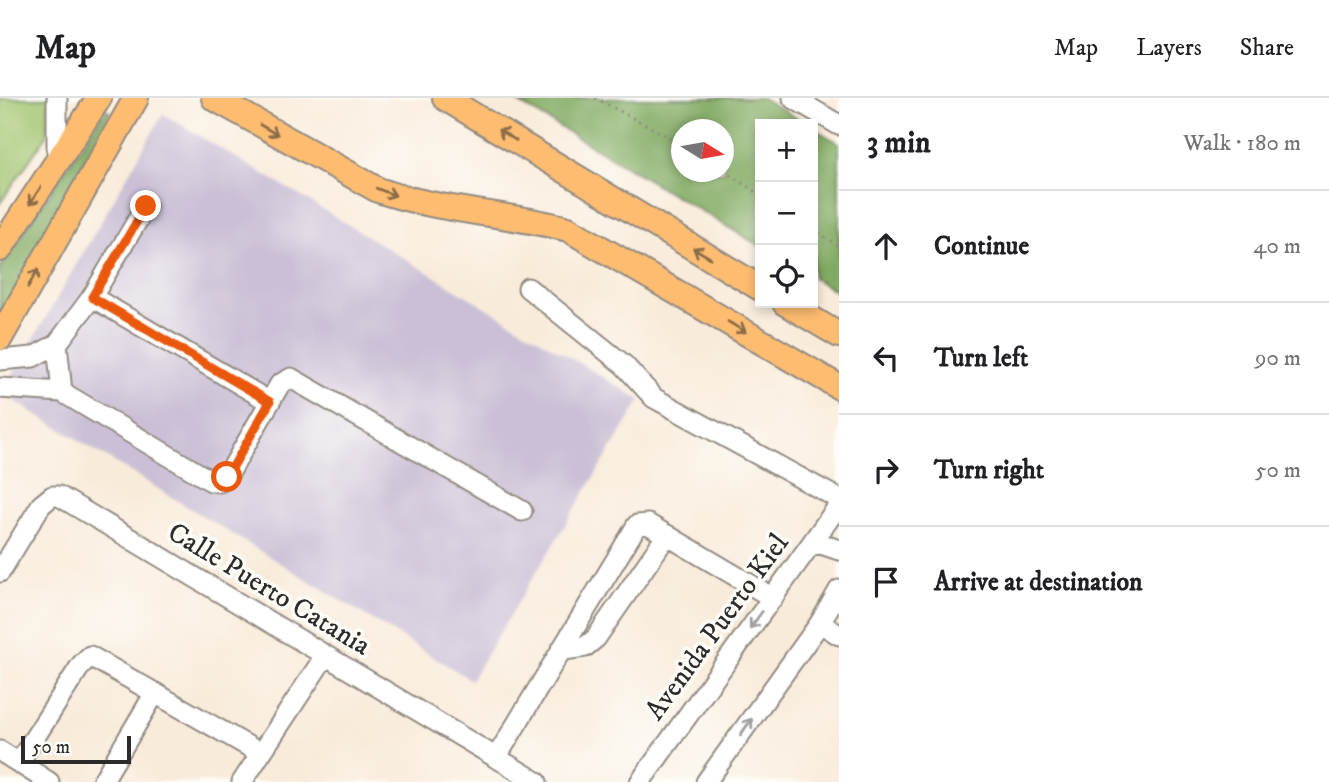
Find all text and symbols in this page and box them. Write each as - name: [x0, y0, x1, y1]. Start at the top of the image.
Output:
- text: Map: [35, 28, 96, 69]
- text: Map: [1054, 33, 1098, 63]
- text: Layers: [1136, 33, 1202, 63]
- text: Share: [1240, 33, 1294, 63]
- north arrow: [671, 119, 734, 182]
- map controls: [755, 119, 818, 308]
- button: +: [755, 119, 818, 182]
- one-way arrow: [259, 123, 279, 137]
- text: 3 min: [867, 125, 931, 162]
- one-way arrow: [498, 128, 518, 142]
- text: Walk · 180 m: [1183, 129, 1301, 158]
- button: −: [755, 182, 818, 245]
- one-way arrow: [28, 186, 42, 205]
- one-way arrow: [374, 187, 396, 200]
- route end: [130, 190, 161, 221]
- icon: ahead: [867, 227, 905, 265]
- text: Continue: [934, 230, 1029, 263]
- text: 40 m: [1253, 232, 1301, 261]
- one-way arrow: [692, 245, 712, 259]
- button: locate: [755, 245, 818, 308]
- one-way arrow: [26, 269, 40, 289]
- one-way arrow: [727, 321, 747, 335]
- icon: left: [867, 339, 905, 377]
- text: Turn left: [934, 342, 1028, 375]
- text: 90 m: [1255, 344, 1301, 373]
- icon: right: [867, 451, 905, 489]
- text: Turn right: [934, 454, 1044, 487]
- text: 50 m: [1255, 456, 1301, 485]
- route start: [211, 461, 242, 492]
- street label: Calle Puerto Catania: [161, 515, 377, 663]
- street label: Avenida Puerto Kiel: [638, 526, 797, 727]
- icon: arrive: [867, 563, 905, 601]
- text: Arrive at destination: [934, 566, 1143, 599]
- one-way arrow: [749, 610, 764, 629]
- one-way arrow: [739, 718, 753, 737]
- scale bar: [21, 733, 131, 765]
- text: 50 m: [32, 736, 70, 759]

